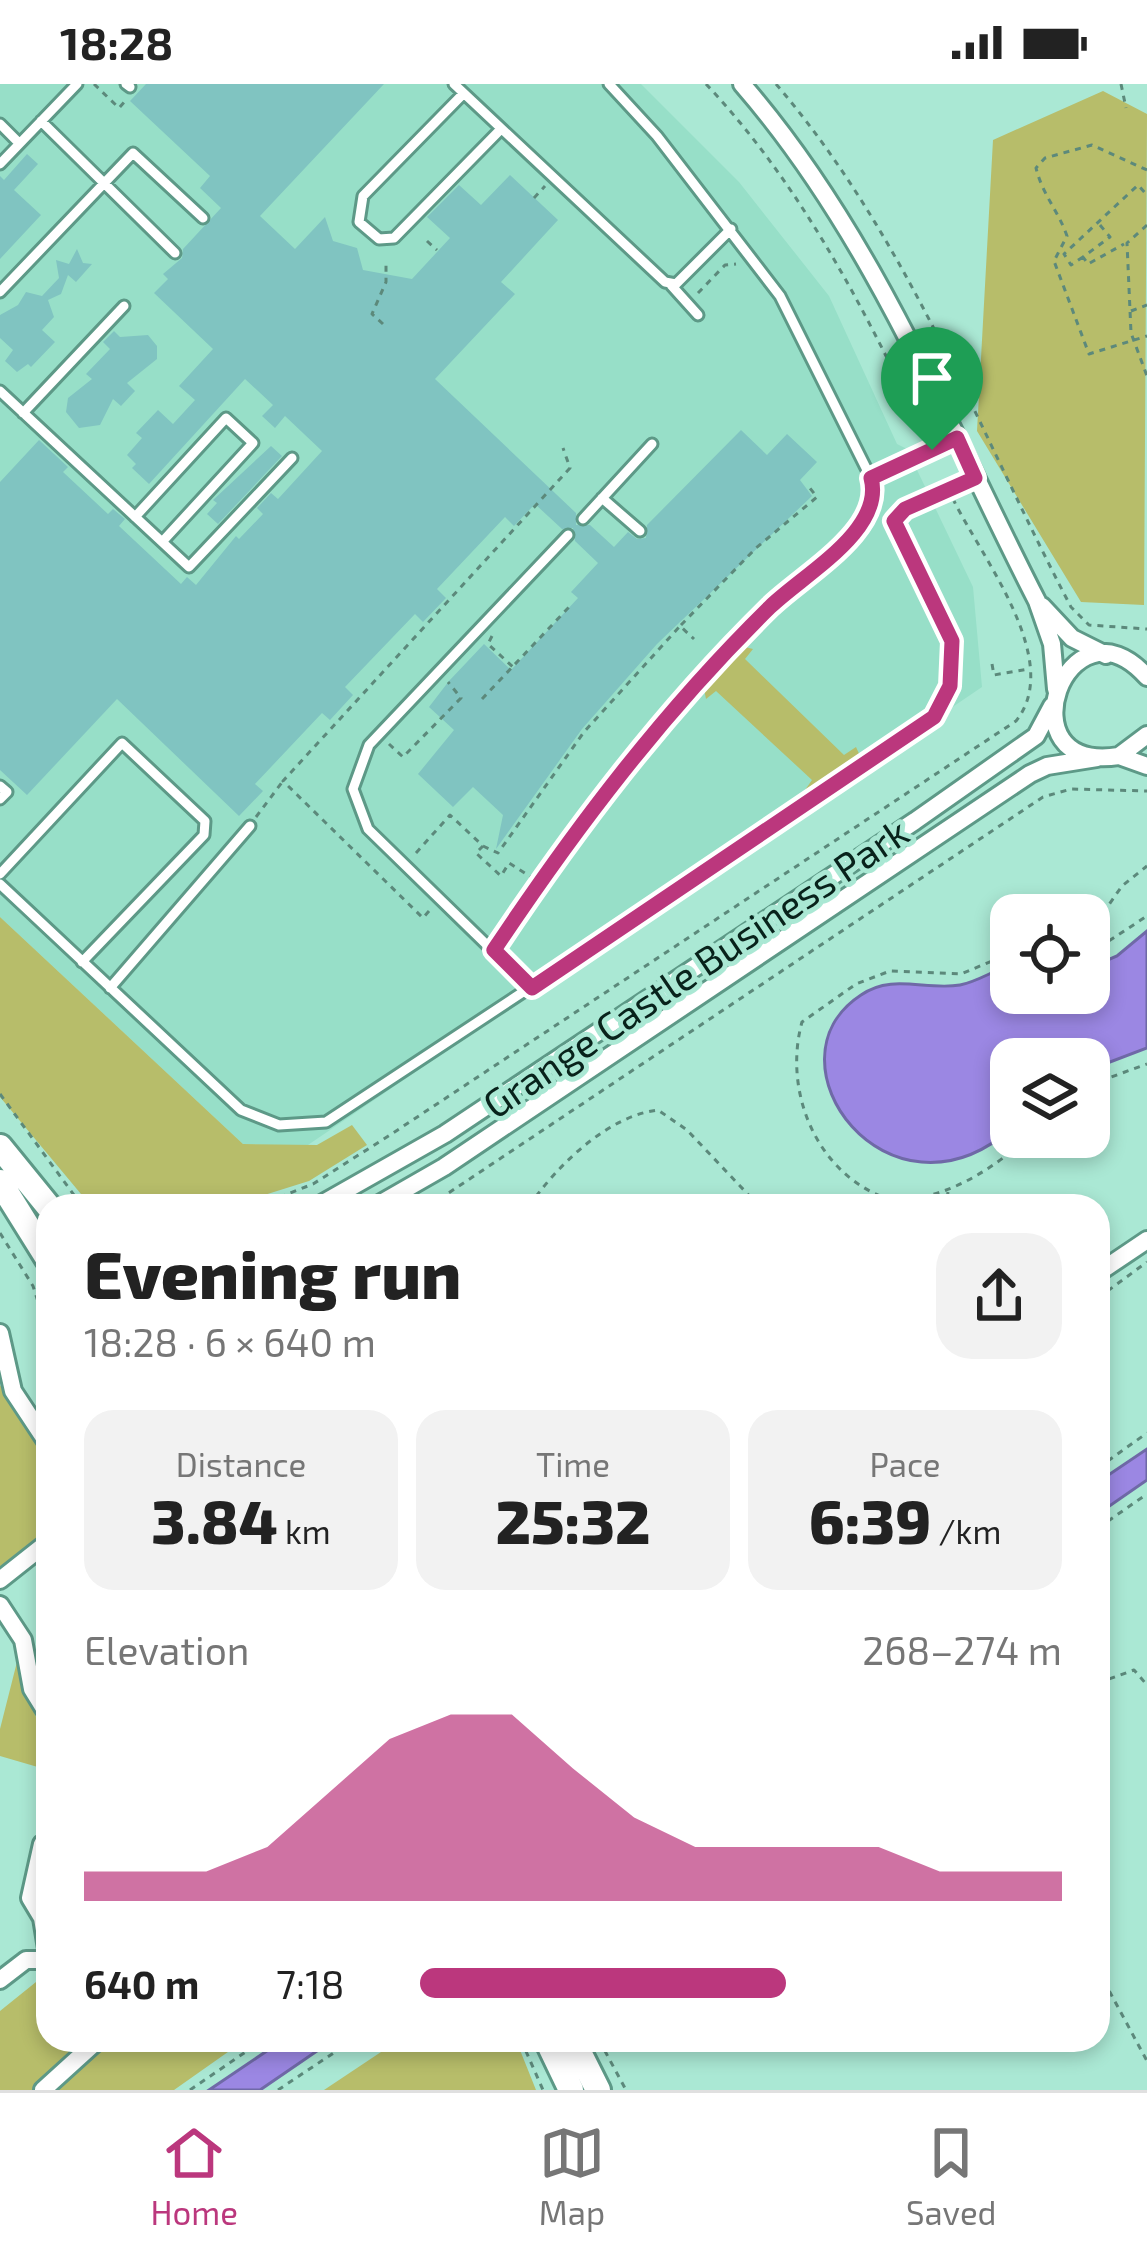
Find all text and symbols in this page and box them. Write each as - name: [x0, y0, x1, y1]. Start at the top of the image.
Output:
- text: 18:28: [60, 15, 173, 69]
- pin: [881, 327, 983, 450]
- icon: arrive: [899, 345, 965, 411]
- street label: Grange Castle Business Park: [474, 807, 917, 1127]
- map controls: [990, 894, 1110, 1158]
- button: locate: [990, 894, 1110, 1014]
- button: layers: [990, 1038, 1110, 1158]
- text: Evening run: [84, 1233, 461, 1312]
- button: share: [936, 1233, 1062, 1359]
- text: 18:28 · 6 × 640 m: [84, 1318, 376, 1365]
- text: Distance: [176, 1444, 306, 1484]
- text: Time: [536, 1444, 610, 1484]
- text: Pace: [869, 1444, 941, 1484]
- text: 3.84: [151, 1484, 278, 1556]
- text: 25:32: [495, 1484, 651, 1556]
- text: 6:39: [809, 1484, 931, 1556]
- text: km: [278, 1511, 331, 1551]
- text: /km: [931, 1511, 1001, 1551]
- text: Elevation: [84, 1626, 249, 1673]
- text: 268–274 m: [862, 1626, 1062, 1673]
- text: 640 m: [84, 1960, 199, 2007]
- text: 7:18: [276, 1960, 344, 2007]
- tab: Home: [150, 2120, 238, 2232]
- tab: Map: [539, 2120, 605, 2232]
- tab: Saved: [906, 2120, 997, 2232]

